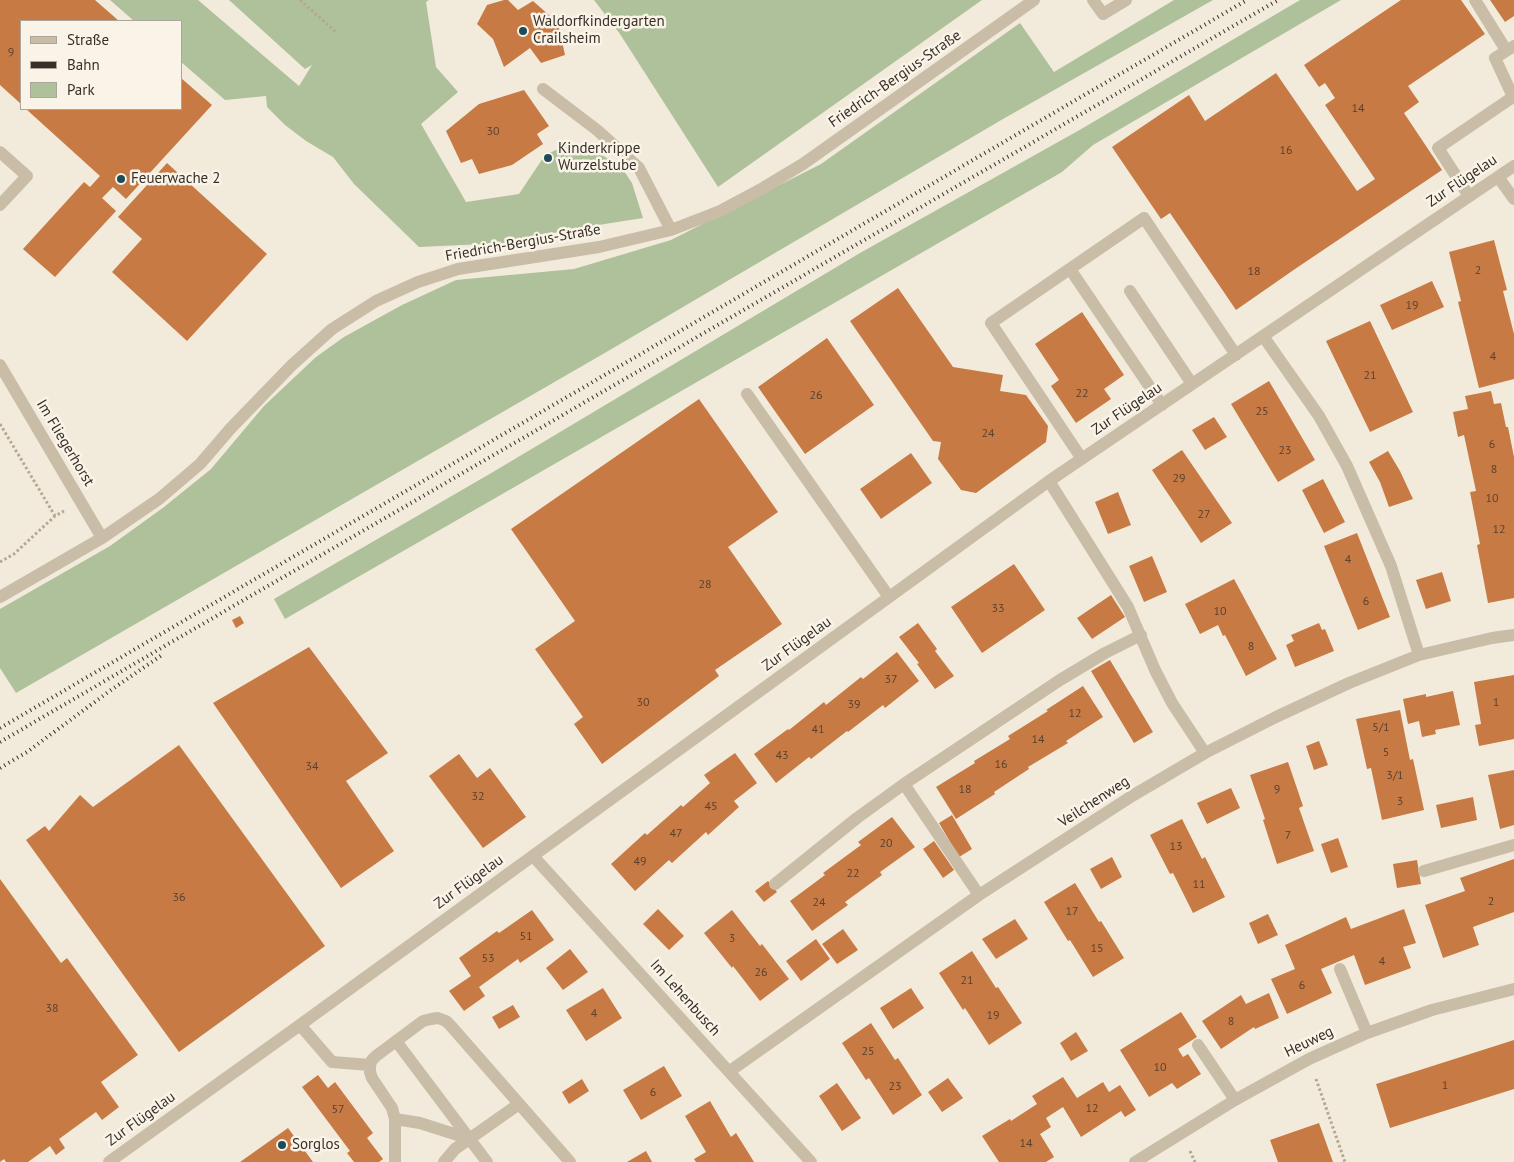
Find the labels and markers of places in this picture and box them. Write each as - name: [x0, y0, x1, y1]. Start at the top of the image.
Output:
- place label: Waldorfkindergarten Crailsheim: [533, 13, 665, 48]
- marker: Waldorfkindergarten Crailsheim: [517, 25, 529, 37]
- place label: Kinderkrippe Wurzelstube: [558, 140, 640, 175]
- marker: Kinderkrippe Wurzelstube: [542, 152, 554, 164]
- place label: Feuerwache 2: [131, 170, 220, 188]
- marker: Feuerwache 2: [115, 173, 127, 185]
- place label: Sorglos: [292, 1136, 340, 1154]
- marker: Sorglos: [276, 1139, 288, 1151]

